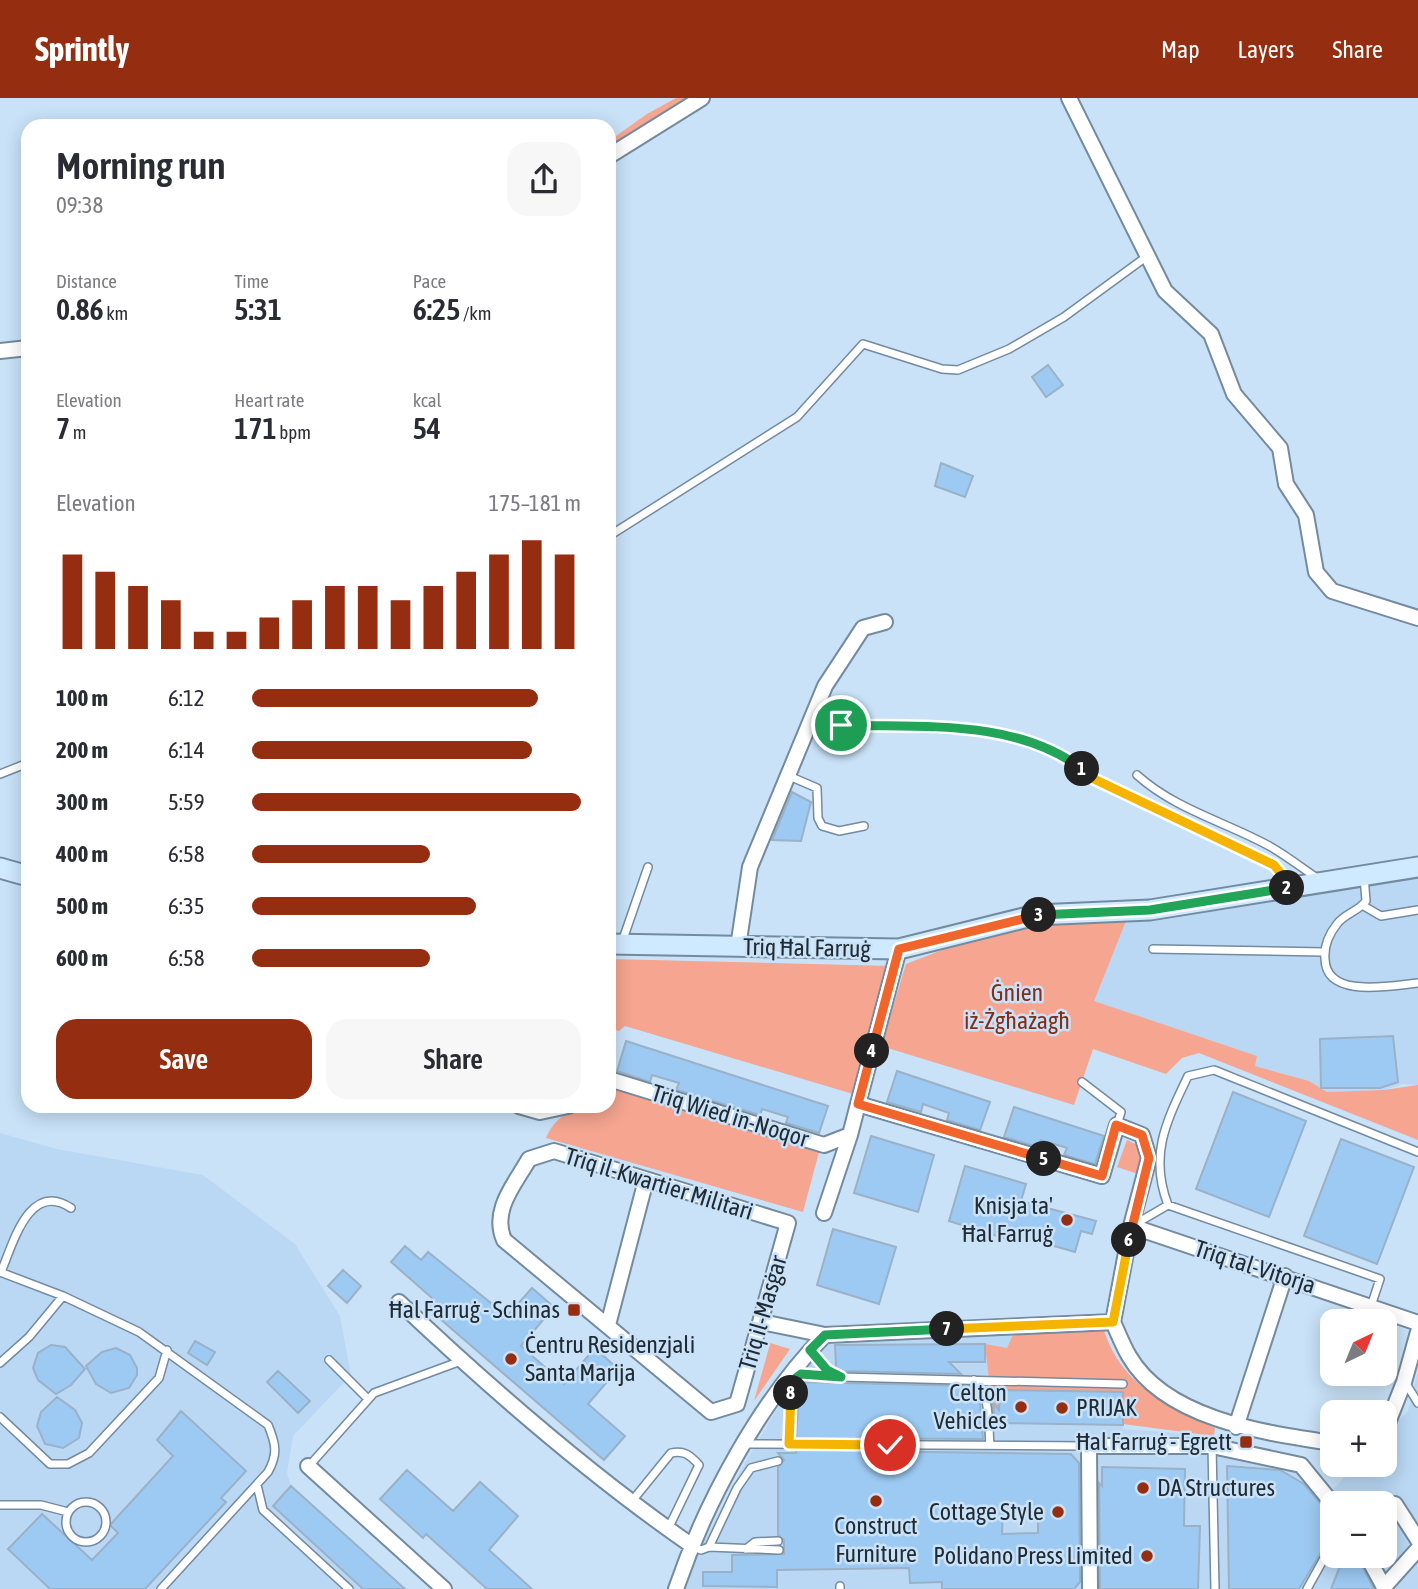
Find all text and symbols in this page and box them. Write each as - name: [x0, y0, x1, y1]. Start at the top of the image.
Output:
- text: Sprintly: [35, 30, 129, 68]
- text: Map: [1161, 36, 1200, 63]
- text: Layers: [1238, 36, 1294, 63]
- text: Share: [1332, 36, 1383, 63]
- button: share: [507, 142, 581, 216]
- text: Morning run: [56, 144, 226, 187]
- text: 09:38: [56, 192, 103, 218]
- text: Distance: [56, 270, 117, 292]
- text: Time: [234, 270, 269, 292]
- text: Pace: [413, 270, 446, 292]
- text: 0.86: [56, 292, 104, 326]
- text: 5:31: [234, 292, 282, 326]
- text: 6:25: [413, 292, 460, 326]
- text: km: [104, 302, 128, 324]
- text: /km: [460, 302, 491, 324]
- text: Elevation: [56, 389, 122, 411]
- text: Heart rate: [234, 389, 304, 411]
- text: kcal: [413, 389, 442, 411]
- text: 7: [56, 411, 70, 445]
- text: 171: [234, 411, 277, 445]
- text: 54: [413, 411, 441, 445]
- text: m: [70, 421, 86, 443]
- text: bpm: [277, 421, 311, 443]
- text: Elevation: [56, 490, 136, 516]
- text: 175–181 m: [488, 490, 581, 516]
- text: 100 m: [56, 685, 108, 711]
- text: 6:12: [168, 685, 205, 711]
- pin: [811, 695, 871, 755]
- icon: arrive: [822, 706, 860, 744]
- text: 200 m: [56, 737, 108, 763]
- text: 6:14: [168, 737, 205, 763]
- pin: 1: [1064, 752, 1100, 786]
- text: 1: [1077, 757, 1086, 779]
- text: 300 m: [56, 789, 108, 815]
- text: 5:59: [168, 789, 205, 815]
- text: 400 m: [56, 841, 108, 867]
- text: 6:58: [168, 841, 205, 867]
- pin: 2: [1270, 870, 1304, 906]
- text: 2: [1282, 876, 1291, 898]
- text: 500 m: [56, 893, 108, 919]
- text: 6:35: [168, 893, 205, 919]
- pin: 3: [1021, 898, 1056, 932]
- text: 3: [1034, 903, 1043, 925]
- street label: Triq Ħal Farruġ: [743, 933, 872, 962]
- text: 600 m: [56, 945, 108, 971]
- text: 6:58: [168, 945, 205, 971]
- park label: Ġnien iż-Żgħażagħ: [964, 979, 1070, 1034]
- button: Save: [56, 1019, 312, 1099]
- button: Share: [326, 1019, 581, 1099]
- pin: 4: [854, 1034, 890, 1068]
- text: 4: [867, 1039, 876, 1061]
- street label: Triq Wied in-Noqor: [648, 1079, 813, 1153]
- street label: Triq il-Kwartier Militari: [562, 1142, 756, 1225]
- pin: 5: [1026, 1142, 1062, 1176]
- text: 5: [1039, 1147, 1048, 1169]
- place label: Knisja ta' Ħal Farruġ: [962, 1192, 1054, 1247]
- marker: Knisja ta' Ħal Farruġ: [1059, 1212, 1075, 1228]
- pin: 6: [1112, 1222, 1146, 1258]
- text: 6: [1124, 1228, 1133, 1250]
- street label: Triq tal-Vitorja: [1191, 1234, 1319, 1299]
- street label: Triq il-Masġar: [733, 1252, 792, 1373]
- place label: Ħal Farruġ - Schinas: [389, 1296, 560, 1323]
- marker: Ħal Farruġ - Schinas: [566, 1302, 582, 1318]
- north arrow: [1320, 1309, 1396, 1386]
- map controls: [1320, 1309, 1397, 1568]
- pin: 7: [930, 1312, 964, 1346]
- text: 7: [942, 1317, 951, 1339]
- place label: Ċentru Residenzjali Santa Marija: [525, 1331, 695, 1386]
- marker: Ċentru Residenzjali Santa Marija: [503, 1351, 519, 1367]
- pin: 8: [774, 1376, 808, 1410]
- place label: Celton Vehicles: [934, 1379, 1007, 1434]
- text: 8: [786, 1381, 795, 1403]
- place label: PRIJAK: [1076, 1394, 1137, 1421]
- marker: Celton Vehicles: [1013, 1399, 1029, 1415]
- marker: PRIJAK: [1054, 1400, 1070, 1416]
- button: +: [1320, 1400, 1397, 1477]
- pin: [860, 1415, 920, 1475]
- icon: check: [871, 1426, 909, 1464]
- place label: Ħal Farruġ - Egrett: [1076, 1428, 1232, 1455]
- marker: Ħal Farruġ - Egrett: [1238, 1434, 1254, 1450]
- place label: DA Structures: [1157, 1474, 1275, 1501]
- marker: DA Structures: [1135, 1480, 1151, 1496]
- button: −: [1320, 1491, 1397, 1568]
- marker: Construct Furniture: [868, 1493, 884, 1509]
- place label: Cottage Style: [929, 1498, 1044, 1525]
- marker: Cottage Style: [1050, 1504, 1066, 1520]
- place label: Construct Furniture: [834, 1512, 918, 1567]
- place label: Polidano Press Limited: [933, 1542, 1133, 1569]
- marker: Polidano Press Limited: [1139, 1548, 1155, 1564]

